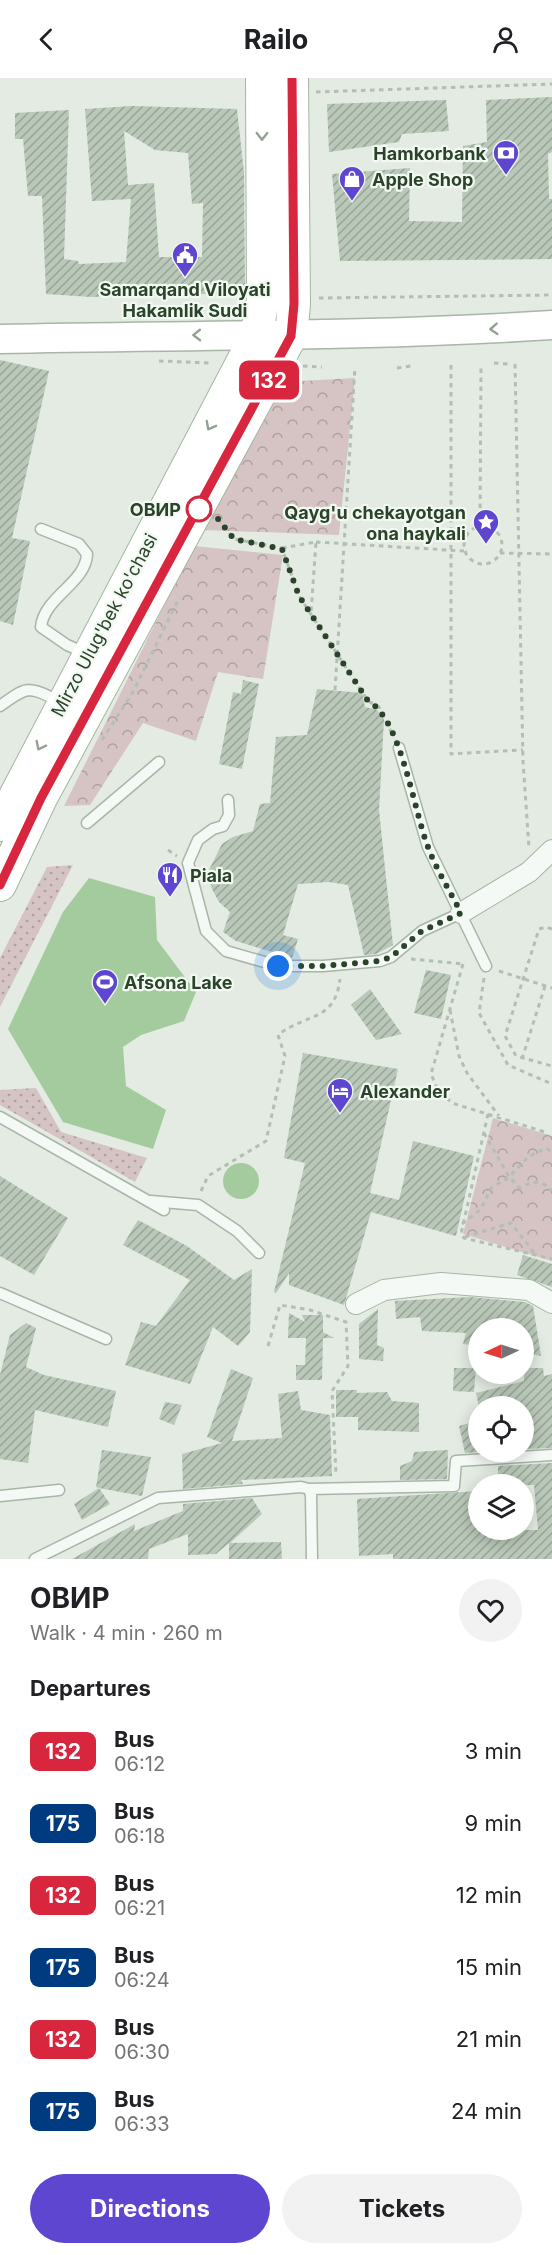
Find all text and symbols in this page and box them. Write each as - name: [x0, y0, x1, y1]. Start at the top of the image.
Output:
- icon: back: [30, 23, 63, 56]
- text: Railo: [244, 23, 308, 56]
- icon: person: [489, 23, 522, 56]
- one-way arrow: [256, 132, 268, 141]
- bank icon: Hamkorbank: [491, 138, 521, 176]
- place label: Hamkorbank: [373, 143, 487, 164]
- shop icon: Apple Shop: [337, 164, 367, 202]
- place label: Apple Shop: [372, 169, 473, 190]
- public building icon: Samarqand Viloyati Hakamlik Sudi: [170, 240, 200, 278]
- place label: Samarqand Viloyati Hakamlik Sudi: [99, 279, 271, 321]
- one-way arrow: [489, 322, 498, 335]
- one-way arrow: [193, 329, 202, 341]
- line badge: 132: [234, 360, 304, 400]
- text: 132: [251, 368, 287, 393]
- one-way arrow: [206, 419, 217, 430]
- marker: ОВИР: [186, 496, 212, 522]
- place label: ОВИР: [130, 499, 181, 520]
- place label: Qayg'u chekayotgan ona haykali: [284, 502, 466, 544]
- place icon: Qayg'u chekayotgan ona haykali: [471, 507, 501, 545]
- street label: Mirzo Ulug'bek ko'chasi: [47, 530, 161, 720]
- one-way arrow: [35, 740, 47, 751]
- restaurant icon: Piala: [155, 860, 185, 898]
- place label: Piala: [190, 865, 232, 886]
- your location: [263, 951, 293, 981]
- sports icon: Afsona Lake: [90, 967, 120, 1005]
- place label: Afsona Lake: [124, 972, 233, 993]
- hotel icon: Alexander: [325, 1076, 355, 1114]
- place label: Alexander: [360, 1081, 450, 1102]
- north arrow: [468, 1318, 534, 1384]
- map controls: [468, 1318, 534, 1540]
- button: locate: [468, 1396, 534, 1462]
- button: layers: [468, 1474, 534, 1540]
- button: heart: [459, 1579, 522, 1642]
- text: ОВИР: [30, 1581, 110, 1615]
- text: Walk · 4 min · 260 m: [30, 1621, 223, 1645]
- text: Departures: [30, 1675, 151, 1701]
- text: Bus: [114, 1726, 155, 1752]
- text: 3 min: [465, 1738, 522, 1764]
- text: 132: [45, 1739, 81, 1764]
- text: 06:12: [114, 1752, 165, 1776]
- text: Bus: [114, 1798, 155, 1824]
- text: 9 min: [465, 1810, 522, 1836]
- text: 175: [46, 1811, 80, 1836]
- text: 06:18: [114, 1824, 165, 1848]
- text: Bus: [114, 1870, 155, 1896]
- text: 12 min: [456, 1882, 522, 1908]
- text: 132: [45, 1883, 81, 1908]
- text: 06:21: [114, 1896, 165, 1920]
- text: Bus: [114, 1942, 155, 1968]
- text: 15 min: [456, 1954, 522, 1980]
- text: 175: [46, 1955, 80, 1980]
- text: 06:24: [114, 1968, 170, 1992]
- text: Bus: [114, 2014, 155, 2040]
- text: 21 min: [456, 2026, 522, 2052]
- text: 132: [45, 2027, 81, 2052]
- text: 06:30: [114, 2040, 170, 2064]
- text: Bus: [114, 2086, 155, 2112]
- text: 24 min: [451, 2098, 522, 2124]
- text: 175: [46, 2099, 80, 2124]
- text: 06:33: [114, 2112, 170, 2136]
- button: Directions: [30, 2174, 270, 2243]
- button: Tickets: [282, 2174, 522, 2243]

